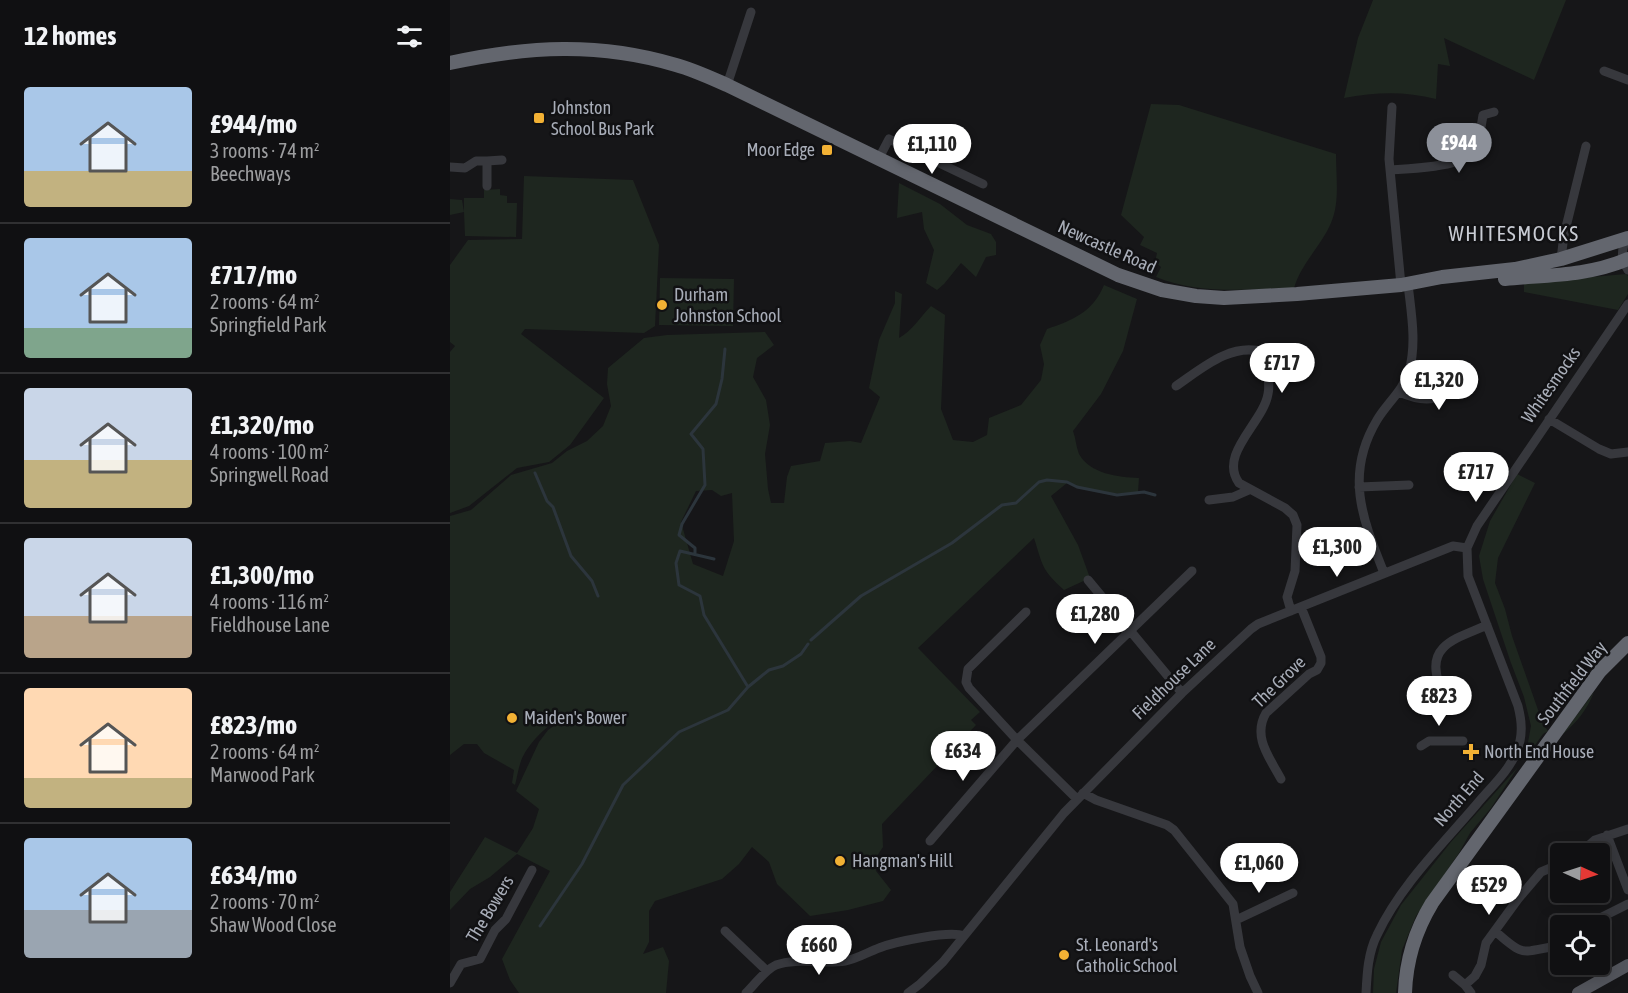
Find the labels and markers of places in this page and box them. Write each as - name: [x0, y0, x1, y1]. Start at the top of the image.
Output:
- place label: Johnston School Bus Park: [551, 97, 654, 139]
- marker: Johnston School Bus Park: [532, 111, 546, 125]
- pin: £944: [1423, 123, 1495, 174]
- pin: £1,110: [883, 124, 981, 175]
- place label: Moor Edge: [746, 139, 815, 160]
- marker: Moor Edge: [820, 143, 834, 157]
- place label: Durham Johnston School: [674, 284, 782, 326]
- marker: Durham Johnston School: [655, 298, 669, 312]
- pin: £717: [1246, 343, 1318, 394]
- pin: £1,320: [1390, 360, 1488, 411]
- pin: £717: [1440, 452, 1512, 503]
- pin: £1,300: [1288, 527, 1386, 578]
- pin: £1,280: [1046, 594, 1144, 645]
- pin: £823: [1403, 676, 1475, 727]
- place label: Maiden's Bower: [524, 707, 627, 728]
- marker: Maiden's Bower: [505, 711, 519, 725]
- pin: £634: [927, 731, 999, 782]
- place label: North End House: [1484, 741, 1594, 762]
- marker: North End House: [1462, 743, 1480, 761]
- pin: £1,060: [1210, 843, 1308, 894]
- place label: Hangman's Hill: [852, 850, 953, 871]
- marker: Hangman's Hill: [833, 854, 847, 868]
- pin: £529: [1453, 865, 1525, 916]
- pin: £660: [783, 925, 855, 976]
- place label: St. Leonard's Catholic School: [1076, 934, 1178, 976]
- marker: St. Leonard's Catholic School: [1057, 948, 1071, 962]

